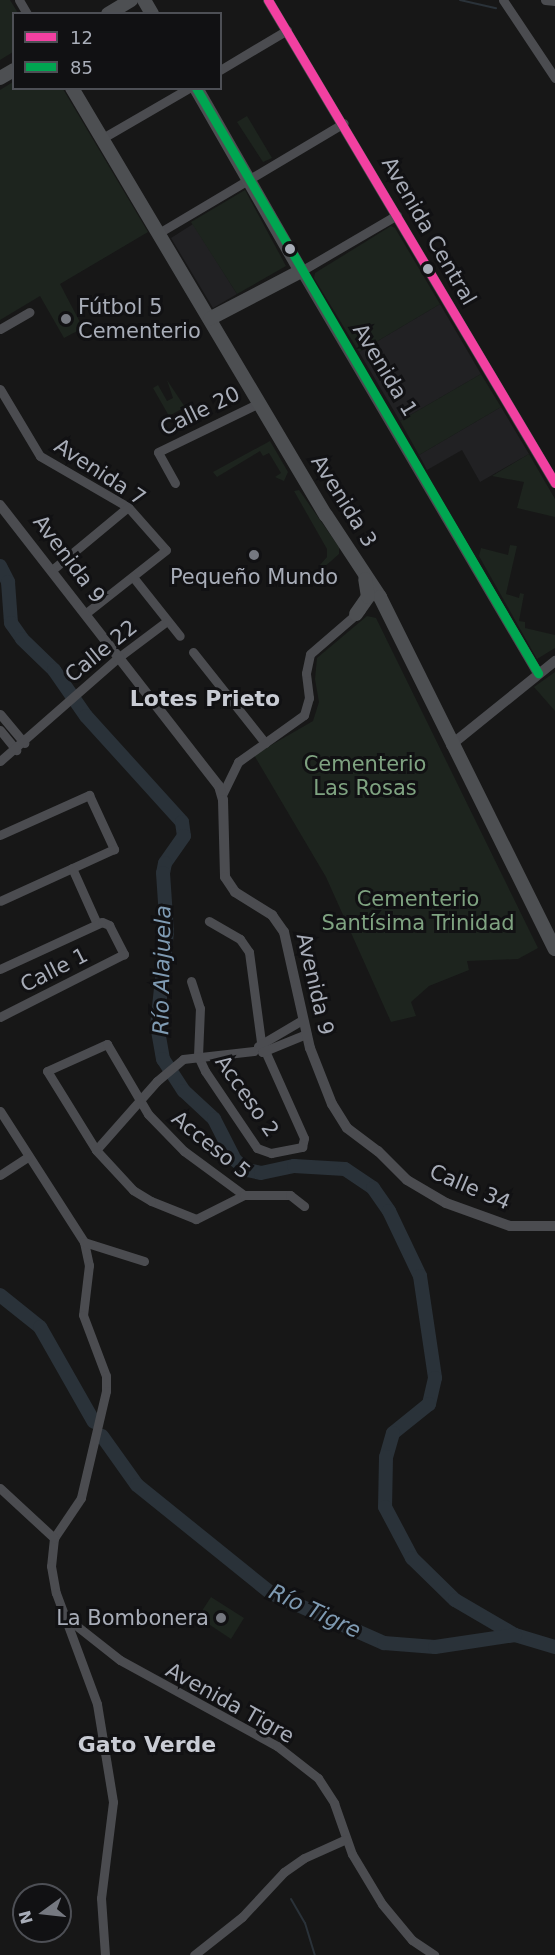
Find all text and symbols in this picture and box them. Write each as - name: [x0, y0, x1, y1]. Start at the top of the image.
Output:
- legend: [12, 12, 222, 90]
- text: 12: [70, 27, 93, 48]
- text: 85: [70, 57, 93, 78]
- street label: Avenida Central: [376, 152, 482, 310]
- unlabelled marker: [284, 243, 296, 255]
- unlabelled marker: [422, 263, 434, 275]
- place label: Fútbol 5 Cementerio: [78, 294, 201, 344]
- marker: Fútbol 5 Cementerio: [59, 312, 73, 326]
- street label: Avenida 1: [347, 319, 423, 421]
- street label: Calle 20: [156, 381, 244, 441]
- street label: Avenida 7: [50, 433, 150, 511]
- street label: Avenida 3: [306, 450, 382, 552]
- street label: Avenida 9: [28, 510, 110, 608]
- marker: Pequeño Mundo: [247, 548, 261, 562]
- place label: Pequeño Mundo: [170, 564, 338, 590]
- street label: Calle 22: [60, 614, 142, 688]
- district label: Lotes Prieto: [130, 686, 280, 712]
- park label: Cementerio Las Rosas: [304, 751, 426, 801]
- park label: Cementerio Santísima Trinidad: [321, 886, 515, 936]
- water label: Río Alajuela: [148, 905, 176, 1035]
- street label: Avenida 9: [291, 931, 339, 1037]
- street label: Calle 1: [16, 942, 92, 998]
- street label: Acceso 2: [210, 1050, 284, 1142]
- street label: Acceso 5: [167, 1106, 255, 1184]
- street label: Calle 34: [426, 1159, 514, 1215]
- water label: Río Tigre: [265, 1578, 365, 1644]
- place label: La Bombonera: [56, 1605, 209, 1631]
- marker: La Bombonera: [214, 1611, 228, 1625]
- street label: Avenida Tigre: [161, 1657, 299, 1749]
- district label: Gato Verde: [78, 1732, 216, 1758]
- north arrow: [12, 1883, 72, 1943]
- text: N: [15, 1908, 37, 1926]

